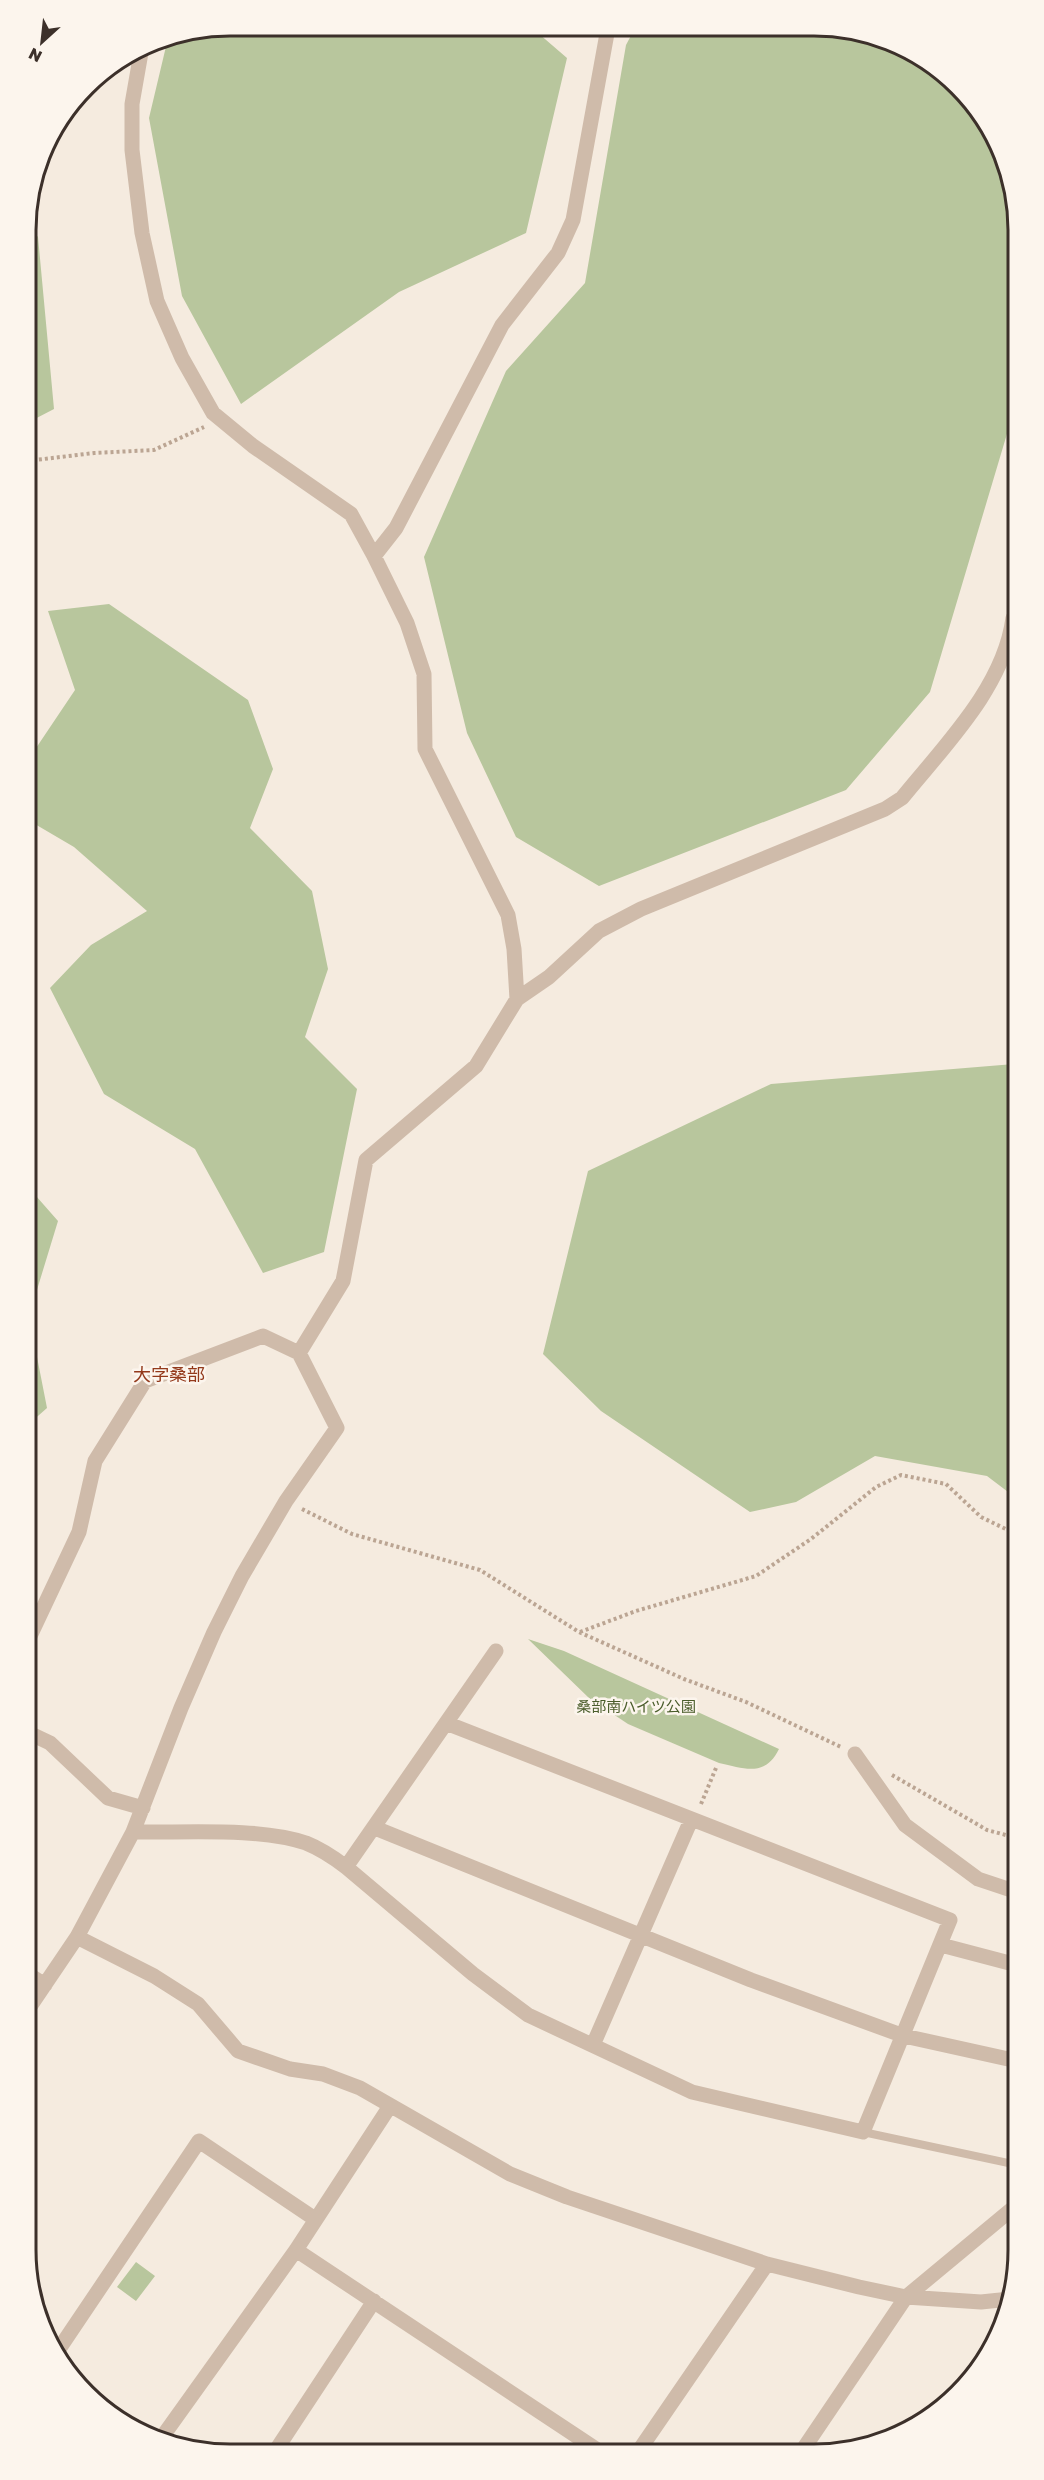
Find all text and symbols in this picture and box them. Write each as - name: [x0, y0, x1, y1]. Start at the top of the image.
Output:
- north arrow: [12, 12, 72, 72]
- text: N: [25, 44, 45, 67]
- district label: 大字桑部: [133, 1363, 205, 1385]
- park label: 桑部南ハイツ公園: [576, 1697, 696, 1715]

